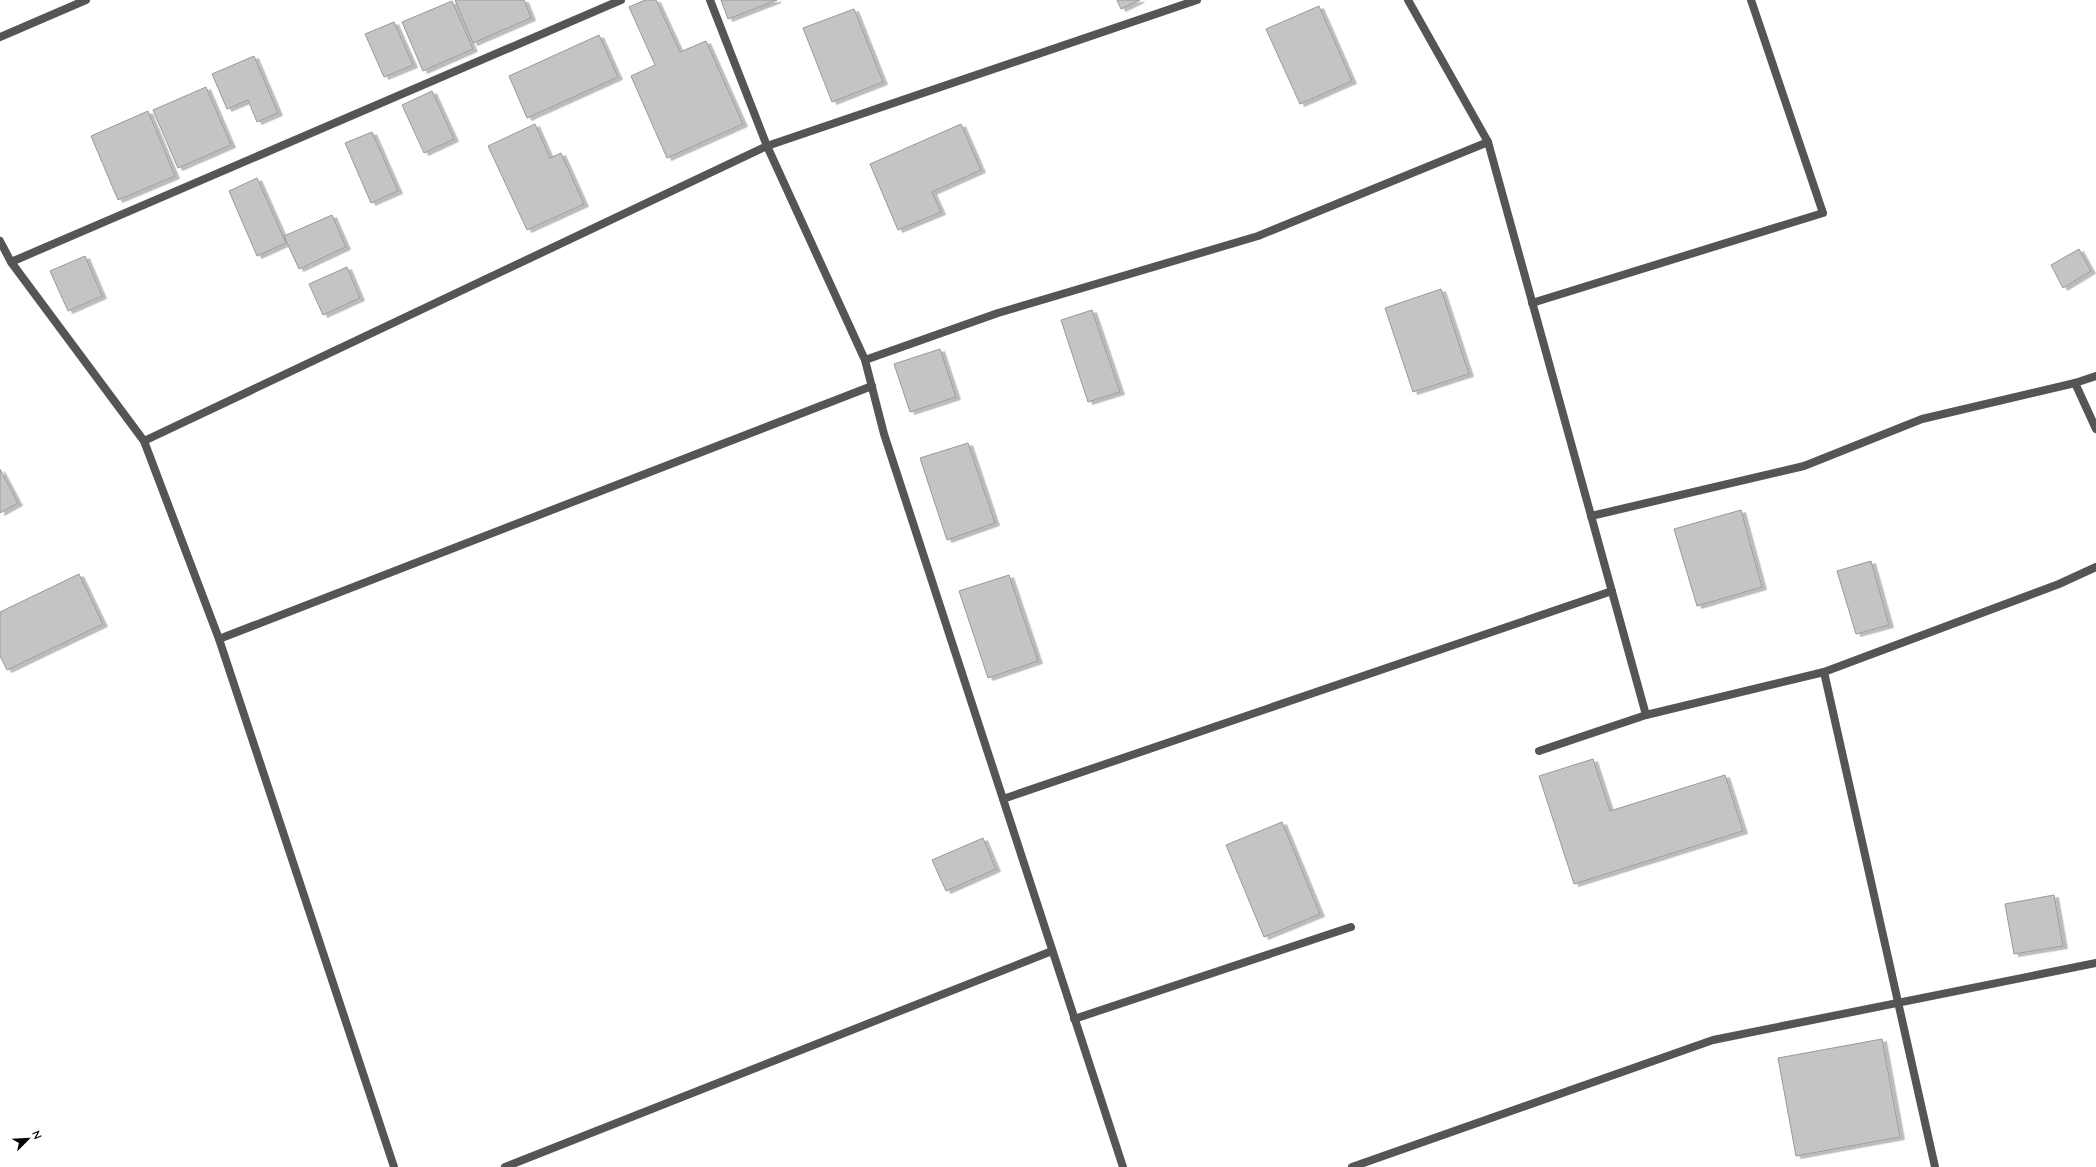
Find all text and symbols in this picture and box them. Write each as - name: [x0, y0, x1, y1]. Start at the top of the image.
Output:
- north arrow: [8, 1119, 48, 1159]
- text: N: [29, 1128, 45, 1141]

